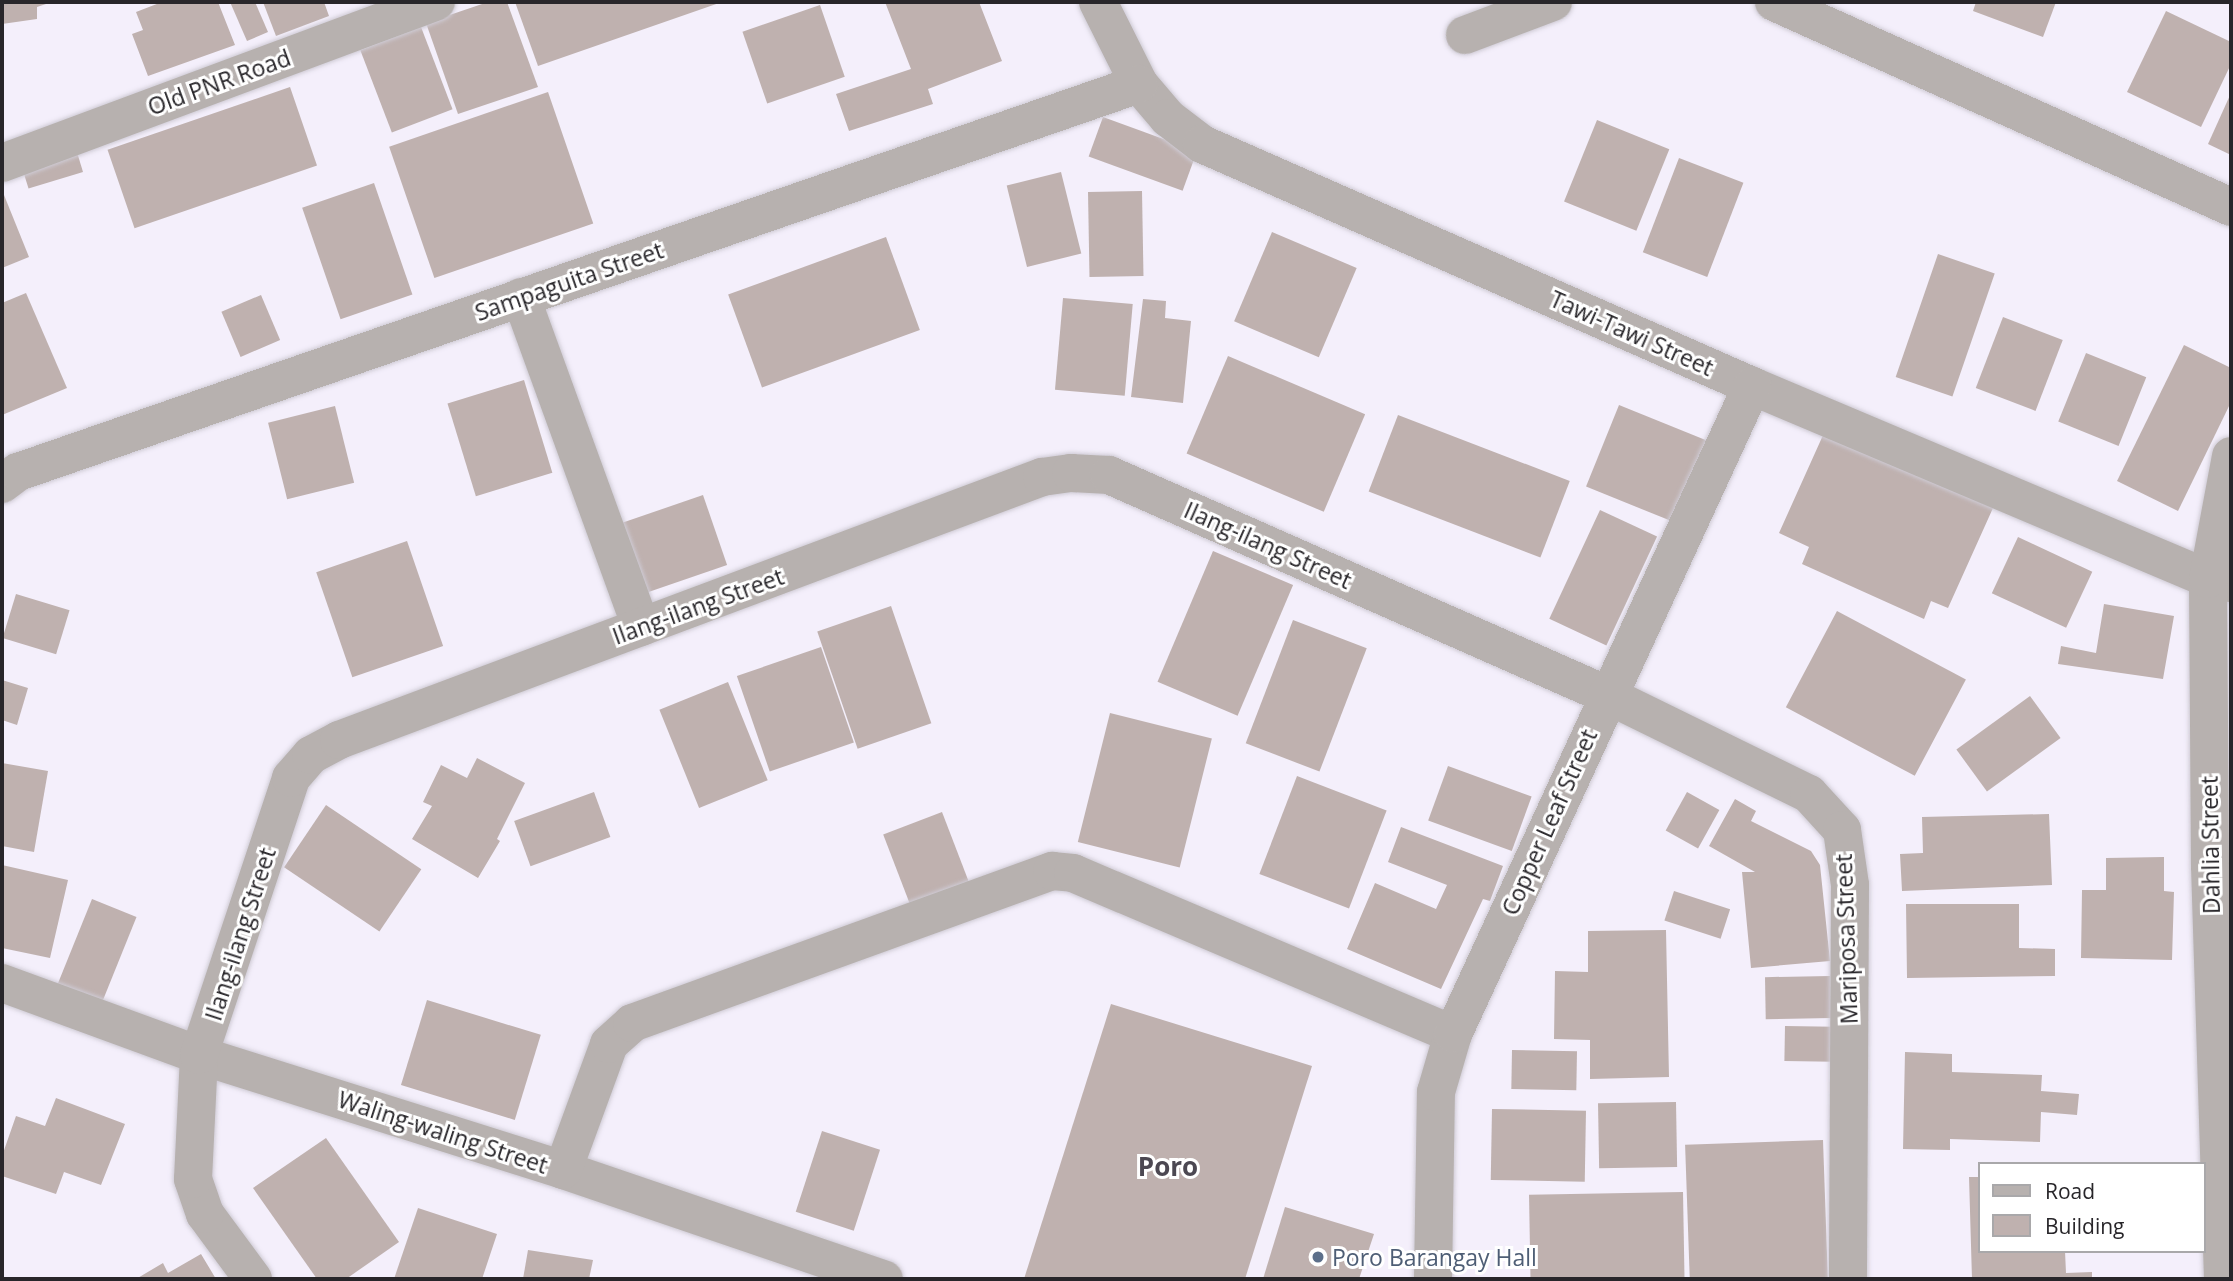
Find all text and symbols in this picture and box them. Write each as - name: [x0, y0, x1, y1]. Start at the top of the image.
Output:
- street label: Old PNR Road: [144, 43, 294, 121]
- street label: Sampaguita Street: [471, 236, 667, 326]
- street label: Tawi-Tawi Street: [1546, 285, 1718, 381]
- street label: Ilang-ilang Street: [1180, 496, 1356, 594]
- street label: Ilang-ilang Street: [609, 562, 787, 650]
- street label: Copper Leaf Street: [1496, 725, 1602, 919]
- street label: Dahlia Street: [2195, 776, 2225, 914]
- street label: Ilang-ilang Street: [199, 844, 281, 1024]
- street label: Mariposa Street: [1829, 853, 1863, 1025]
- street label: Waling-waling Street: [335, 1085, 551, 1179]
- district label: Poro: [1138, 1151, 1198, 1183]
- legend: [1978, 1162, 2205, 1253]
- text: Road: [2045, 1177, 2095, 1205]
- text: Building: [2045, 1212, 2124, 1240]
- place label: Poro Barangay Hall: [1332, 1243, 1537, 1271]
- marker: Poro Barangay Hall: [1310, 1249, 1326, 1265]

